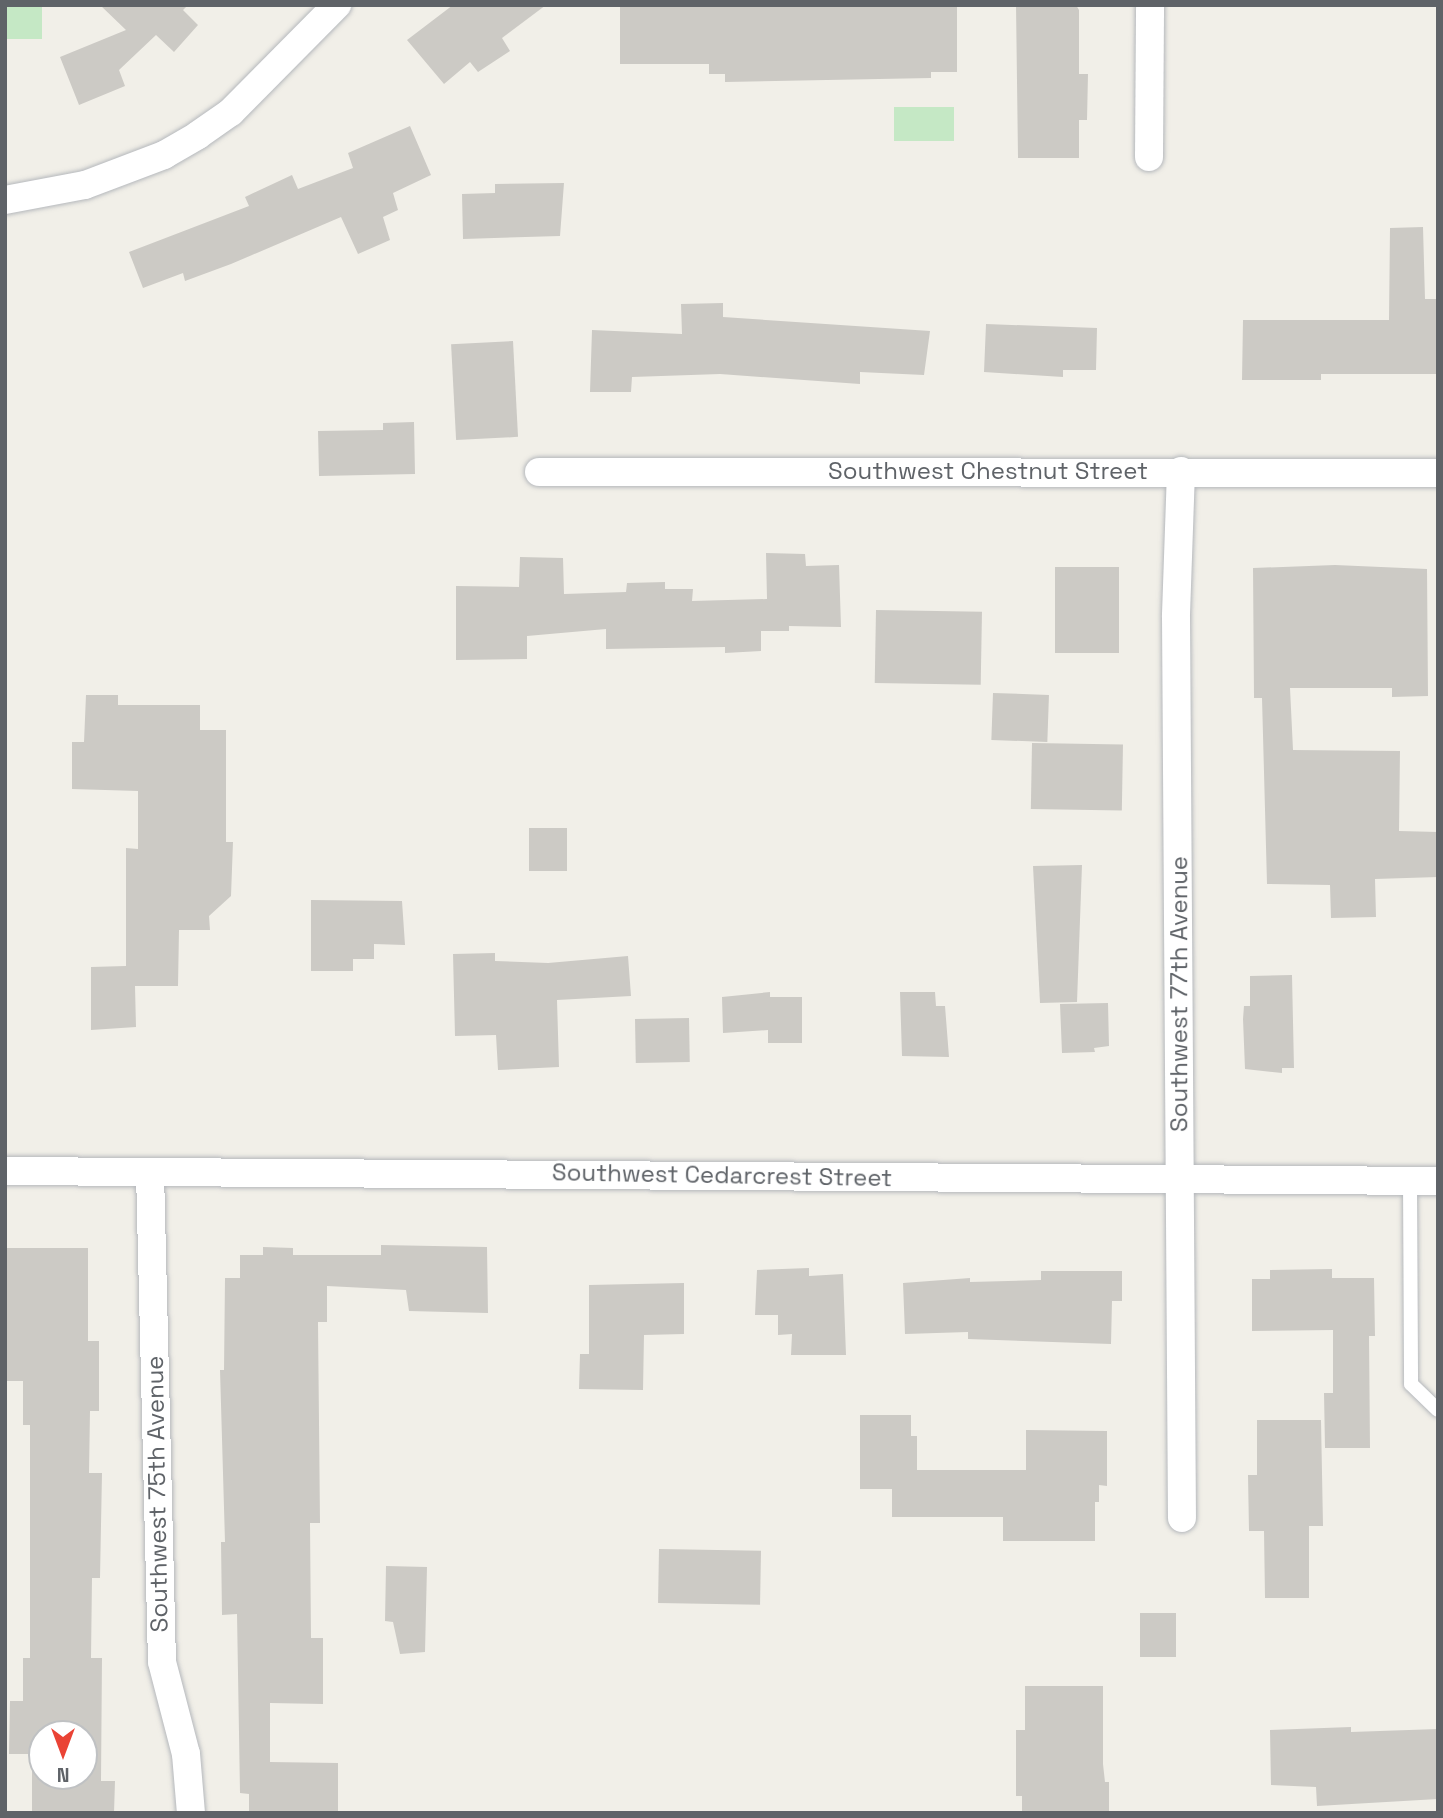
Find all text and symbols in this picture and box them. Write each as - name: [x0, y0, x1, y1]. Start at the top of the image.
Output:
- street label: Southwest Chestnut Street: [828, 457, 1148, 485]
- street label: Southwest 77th Avenue: [1165, 856, 1193, 1132]
- street label: Southwest Cedarcrest Street: [552, 1158, 892, 1192]
- street label: Southwest 75th Avenue: [140, 1355, 174, 1633]
- north arrow: [28, 1720, 98, 1790]
- text: N: [57, 1762, 69, 1787]

